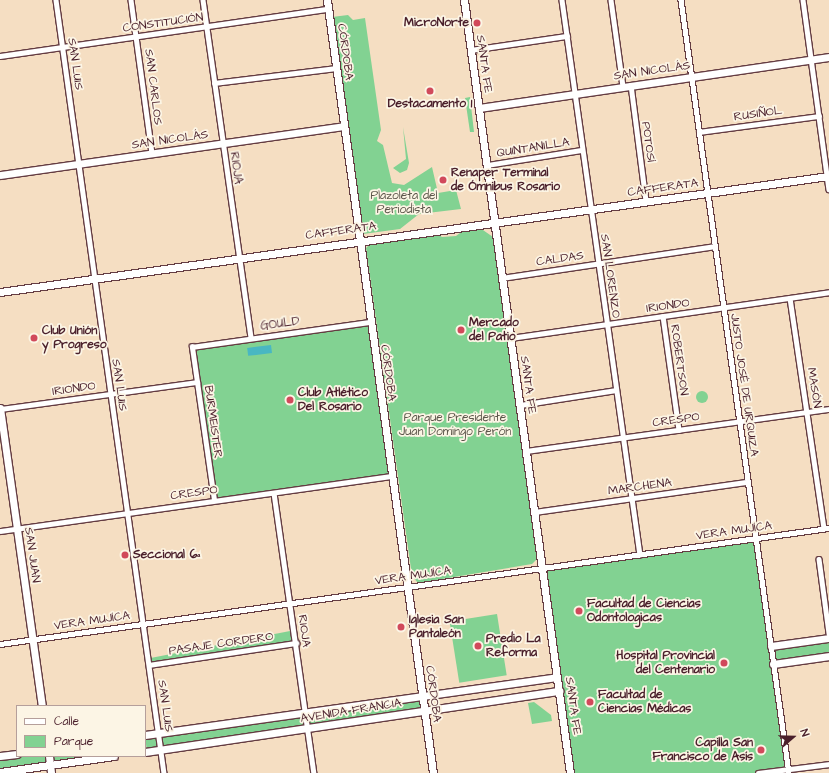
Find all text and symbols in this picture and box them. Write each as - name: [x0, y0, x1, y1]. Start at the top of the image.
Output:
- street label: CONSTITUCIÓN: [122, 10, 204, 36]
- place label: MicroNorte: [404, 16, 469, 30]
- marker: MicroNorte: [472, 18, 482, 28]
- street label: CÓRDOBA: [334, 23, 356, 81]
- street label: SANTA FE: [473, 34, 495, 94]
- street label: SAN LUIS: [64, 37, 86, 91]
- street label: SAN CARLOS: [141, 48, 165, 126]
- street label: SAN NICOLÁS: [613, 58, 691, 84]
- marker: Destacamento 1: [425, 86, 435, 96]
- place label: Destacamento 1: [388, 97, 472, 111]
- street label: RUSIÑOL: [733, 103, 783, 125]
- street label: POTOSÍ: [638, 121, 658, 163]
- street label: SAN NICOLÁS: [131, 127, 209, 153]
- street label: QUINTANILLA: [496, 135, 570, 161]
- street label: RIOJA: [227, 151, 245, 185]
- place label: Renaper Terminal de Ómnibus Rosario: [451, 166, 560, 194]
- marker: Renaper Terminal de Ómnibus Rosario: [438, 175, 448, 185]
- street label: CAFFERATA: [627, 176, 699, 200]
- park label: Plazoleta del Periodista: [370, 189, 438, 217]
- street label: CAFFERATA: [305, 219, 377, 243]
- street label: SAN LORENZO: [597, 233, 623, 319]
- street label: CALDAS: [535, 249, 585, 269]
- street label: IRIONDO: [645, 296, 691, 316]
- street label: JUSTO JOSÉ DE URQUIZA: [727, 313, 761, 457]
- street label: GOULD: [260, 314, 300, 334]
- place label: Mercado del Patio: [469, 316, 519, 344]
- place label: Club Unión y Progreso: [42, 324, 106, 352]
- street label: ROBERTSON: [667, 324, 691, 396]
- marker: Mercado del Patio: [456, 325, 466, 335]
- marker: Club Unión y Progreso: [29, 333, 39, 343]
- street label: CÓRDOBA: [377, 344, 399, 402]
- street label: SANTA FE: [517, 355, 539, 415]
- street label: SAN LUIS: [108, 358, 130, 412]
- street label: MASÓN: [804, 367, 824, 409]
- street label: IRIONDO: [51, 379, 97, 399]
- street label: BURMEISTER: [201, 385, 225, 459]
- place label: Club Atlético Del Rosario: [298, 386, 368, 414]
- marker: Club Atlético Del Rosario: [285, 395, 295, 405]
- street label: CRESPO: [651, 410, 701, 430]
- park label: Parque Presidente Juan Domingo Perón: [399, 411, 511, 439]
- street label: MARCHENA: [607, 475, 673, 499]
- street label: CRESPO: [169, 483, 219, 503]
- street label: VERA MUJÍCA: [695, 519, 773, 543]
- street label: SAN JUAN: [21, 526, 43, 584]
- place label: Seccional 6ª: [133, 548, 200, 562]
- marker: Seccional 6ª: [120, 550, 130, 560]
- street label: VERA MUJÍCA: [374, 564, 452, 588]
- place label: Facultad de Ciencias Odontologicas: [587, 597, 701, 625]
- marker: Facultad de Ciencias Odontologicas: [574, 606, 584, 616]
- street label: VERA MUJÍCA: [53, 609, 131, 633]
- place label: Iglesia San Pantaleón: [409, 613, 464, 641]
- street label: RIOJA: [295, 614, 313, 648]
- marker: Iglesia San Pantaleón: [396, 622, 406, 632]
- street label: PASAJE CORDERO: [168, 630, 274, 658]
- place label: Predio La Reforma: [486, 632, 541, 660]
- marker: Predio La Reforma: [473, 641, 483, 651]
- place label: Hospital Provincial del Centenario: [616, 649, 715, 677]
- marker: Hospital Provincial del Centenario: [718, 657, 730, 669]
- street label: CÓRDOBA: [422, 665, 444, 723]
- street label: SANTA FE: [562, 676, 584, 736]
- street label: SAN LUIS: [154, 679, 176, 733]
- place label: Facultad de Ciencias Médicas: [598, 688, 691, 716]
- street label: AVENIDA FRANCIA: [300, 696, 402, 726]
- marker: Facultad de Ciencias Médicas: [585, 697, 595, 707]
- legend: [16, 705, 146, 757]
- text: Calle: [54, 713, 79, 730]
- north arrow: [773, 717, 813, 757]
- text: N: [797, 727, 813, 739]
- text: Parque: [54, 733, 93, 750]
- place label: Capilla San Francisco de Asís: [652, 736, 753, 764]
- marker: Capilla San Francisco de Asís: [756, 745, 766, 755]

